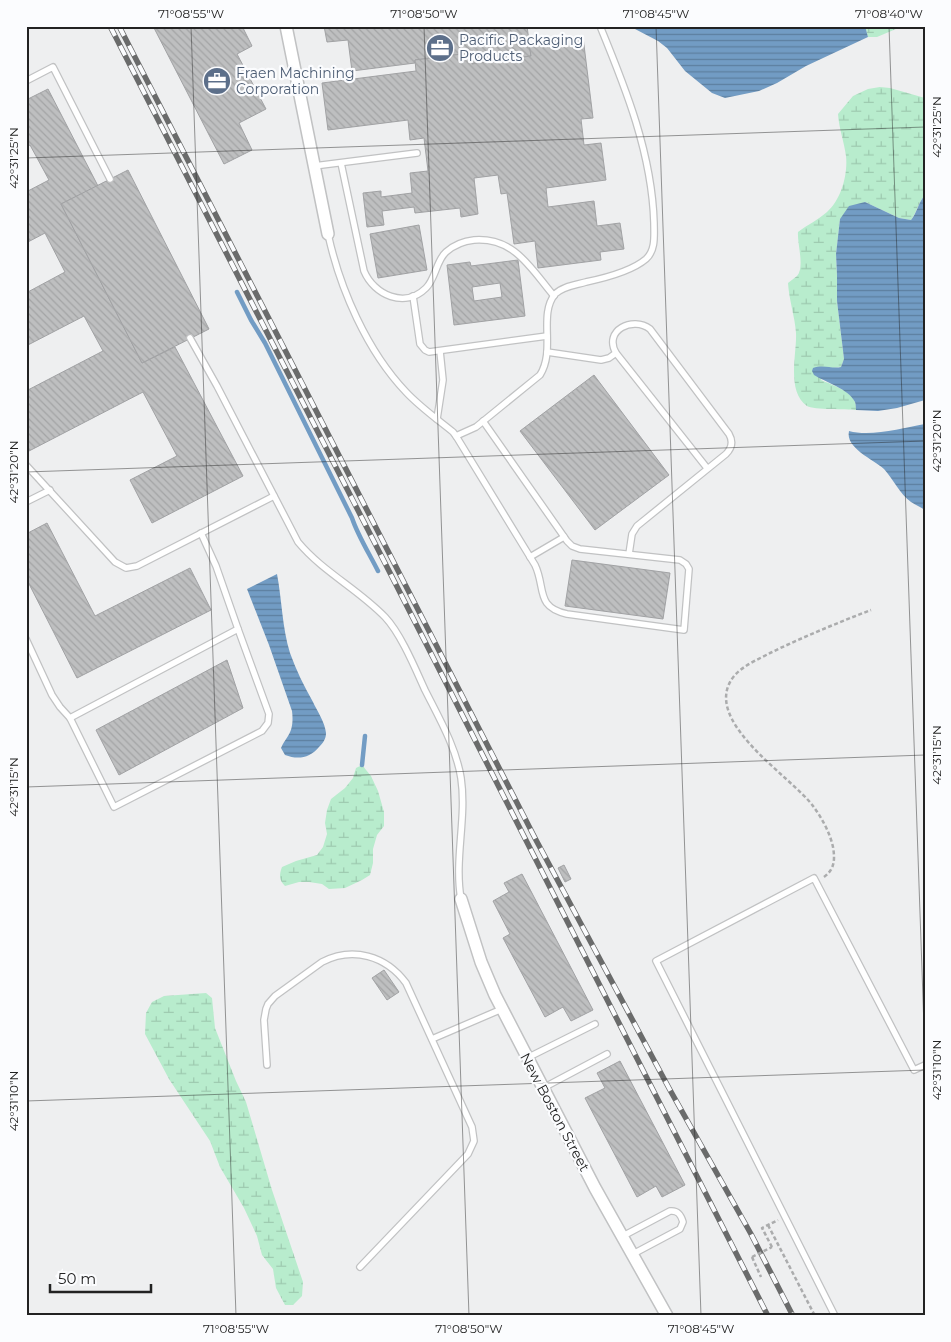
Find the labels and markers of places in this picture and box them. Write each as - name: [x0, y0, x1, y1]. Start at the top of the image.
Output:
- place label: Pacific Packaging Products: [459, 31, 583, 65]
- office icon: Pacific Packaging Products: [425, 33, 455, 63]
- place label: Fraen Machining Corporation: [236, 64, 355, 98]
- office icon: Fraen Machining Corporation: [202, 66, 232, 96]

